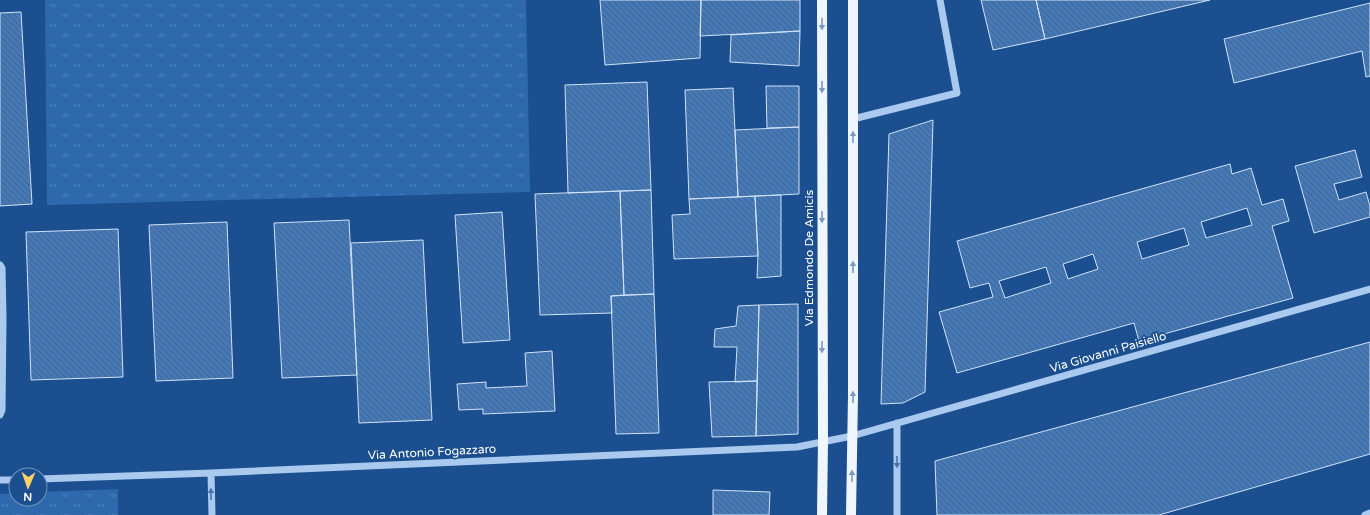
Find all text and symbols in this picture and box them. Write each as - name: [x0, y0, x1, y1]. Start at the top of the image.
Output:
- one-way arrow: [819, 18, 825, 31]
- one-way arrow: [819, 81, 825, 94]
- one-way arrow: [850, 130, 856, 143]
- street label: Via Edmondo De Amicis: [802, 190, 816, 326]
- one-way arrow: [819, 211, 825, 224]
- one-way arrow: [850, 260, 856, 273]
- street label: Via Giovanni Paisiello: [1048, 329, 1168, 375]
- one-way arrow: [819, 341, 825, 354]
- one-way arrow: [850, 390, 856, 403]
- street label: Via Antonio Fogazzaro: [367, 442, 497, 462]
- one-way arrow: [894, 456, 900, 469]
- north arrow: [8, 467, 48, 507]
- one-way arrow: [849, 469, 855, 482]
- one-way arrow: [208, 487, 214, 500]
- text: N: [23, 490, 32, 503]

